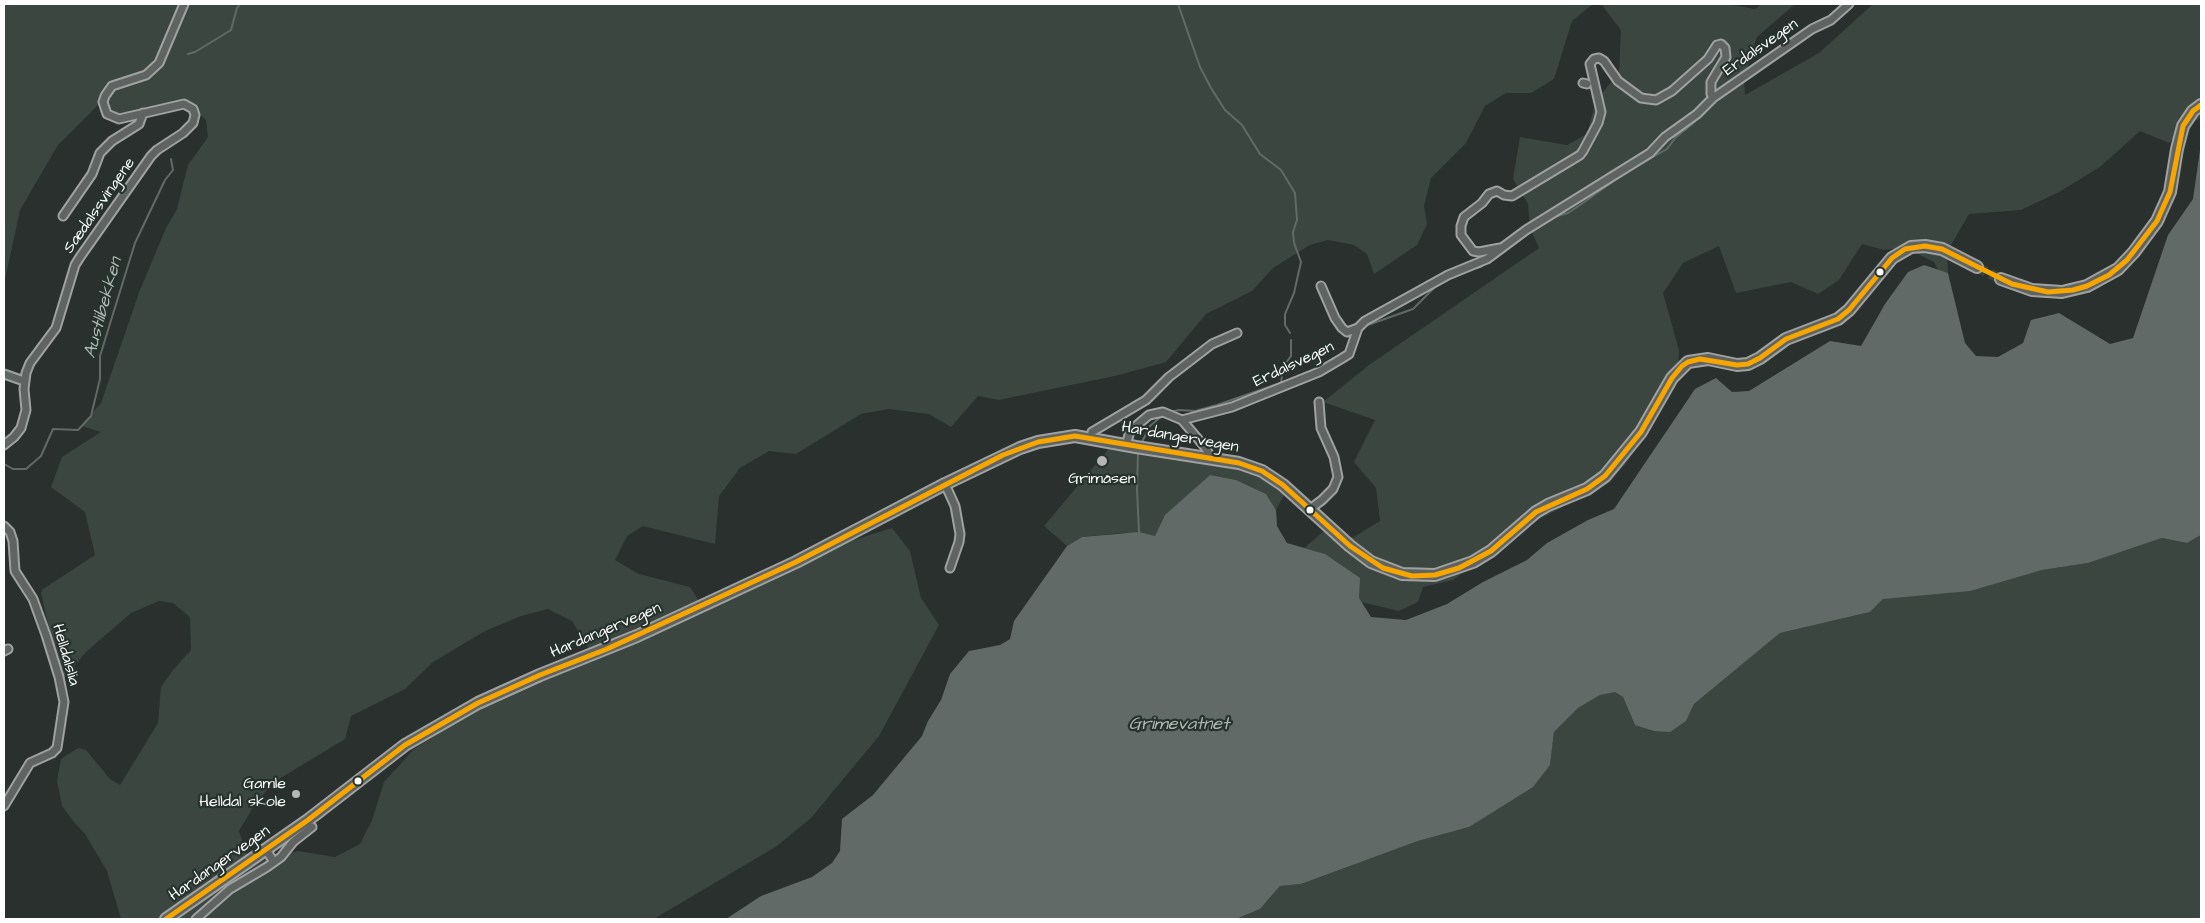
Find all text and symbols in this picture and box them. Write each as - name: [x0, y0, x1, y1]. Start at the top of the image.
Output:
- street label: Erdalsvegen: [1720, 15, 1802, 81]
- street label: Sædalssvingene: [60, 155, 140, 257]
- water label: Austlibekken: [80, 255, 128, 361]
- unlabelled marker: [1875, 267, 1885, 277]
- street label: Erdalsvegen: [1250, 338, 1338, 392]
- street label: Hardangervegen: [1120, 418, 1240, 458]
- marker: Grimåsen: [1095, 454, 1109, 468]
- place label: Grimåsen: [1068, 470, 1136, 490]
- unlabelled marker: [1305, 505, 1315, 515]
- street label: Hardangervegen: [548, 599, 664, 663]
- street label: Helldalslia: [47, 622, 83, 688]
- water label: Grimevatnet: [1129, 714, 1229, 736]
- place label: Gamle Helldal skole: [199, 775, 286, 813]
- unlabelled marker: [353, 776, 363, 786]
- marker: Gamle Helldal skole: [290, 788, 302, 800]
- street label: Hardangervegen: [166, 822, 274, 906]

